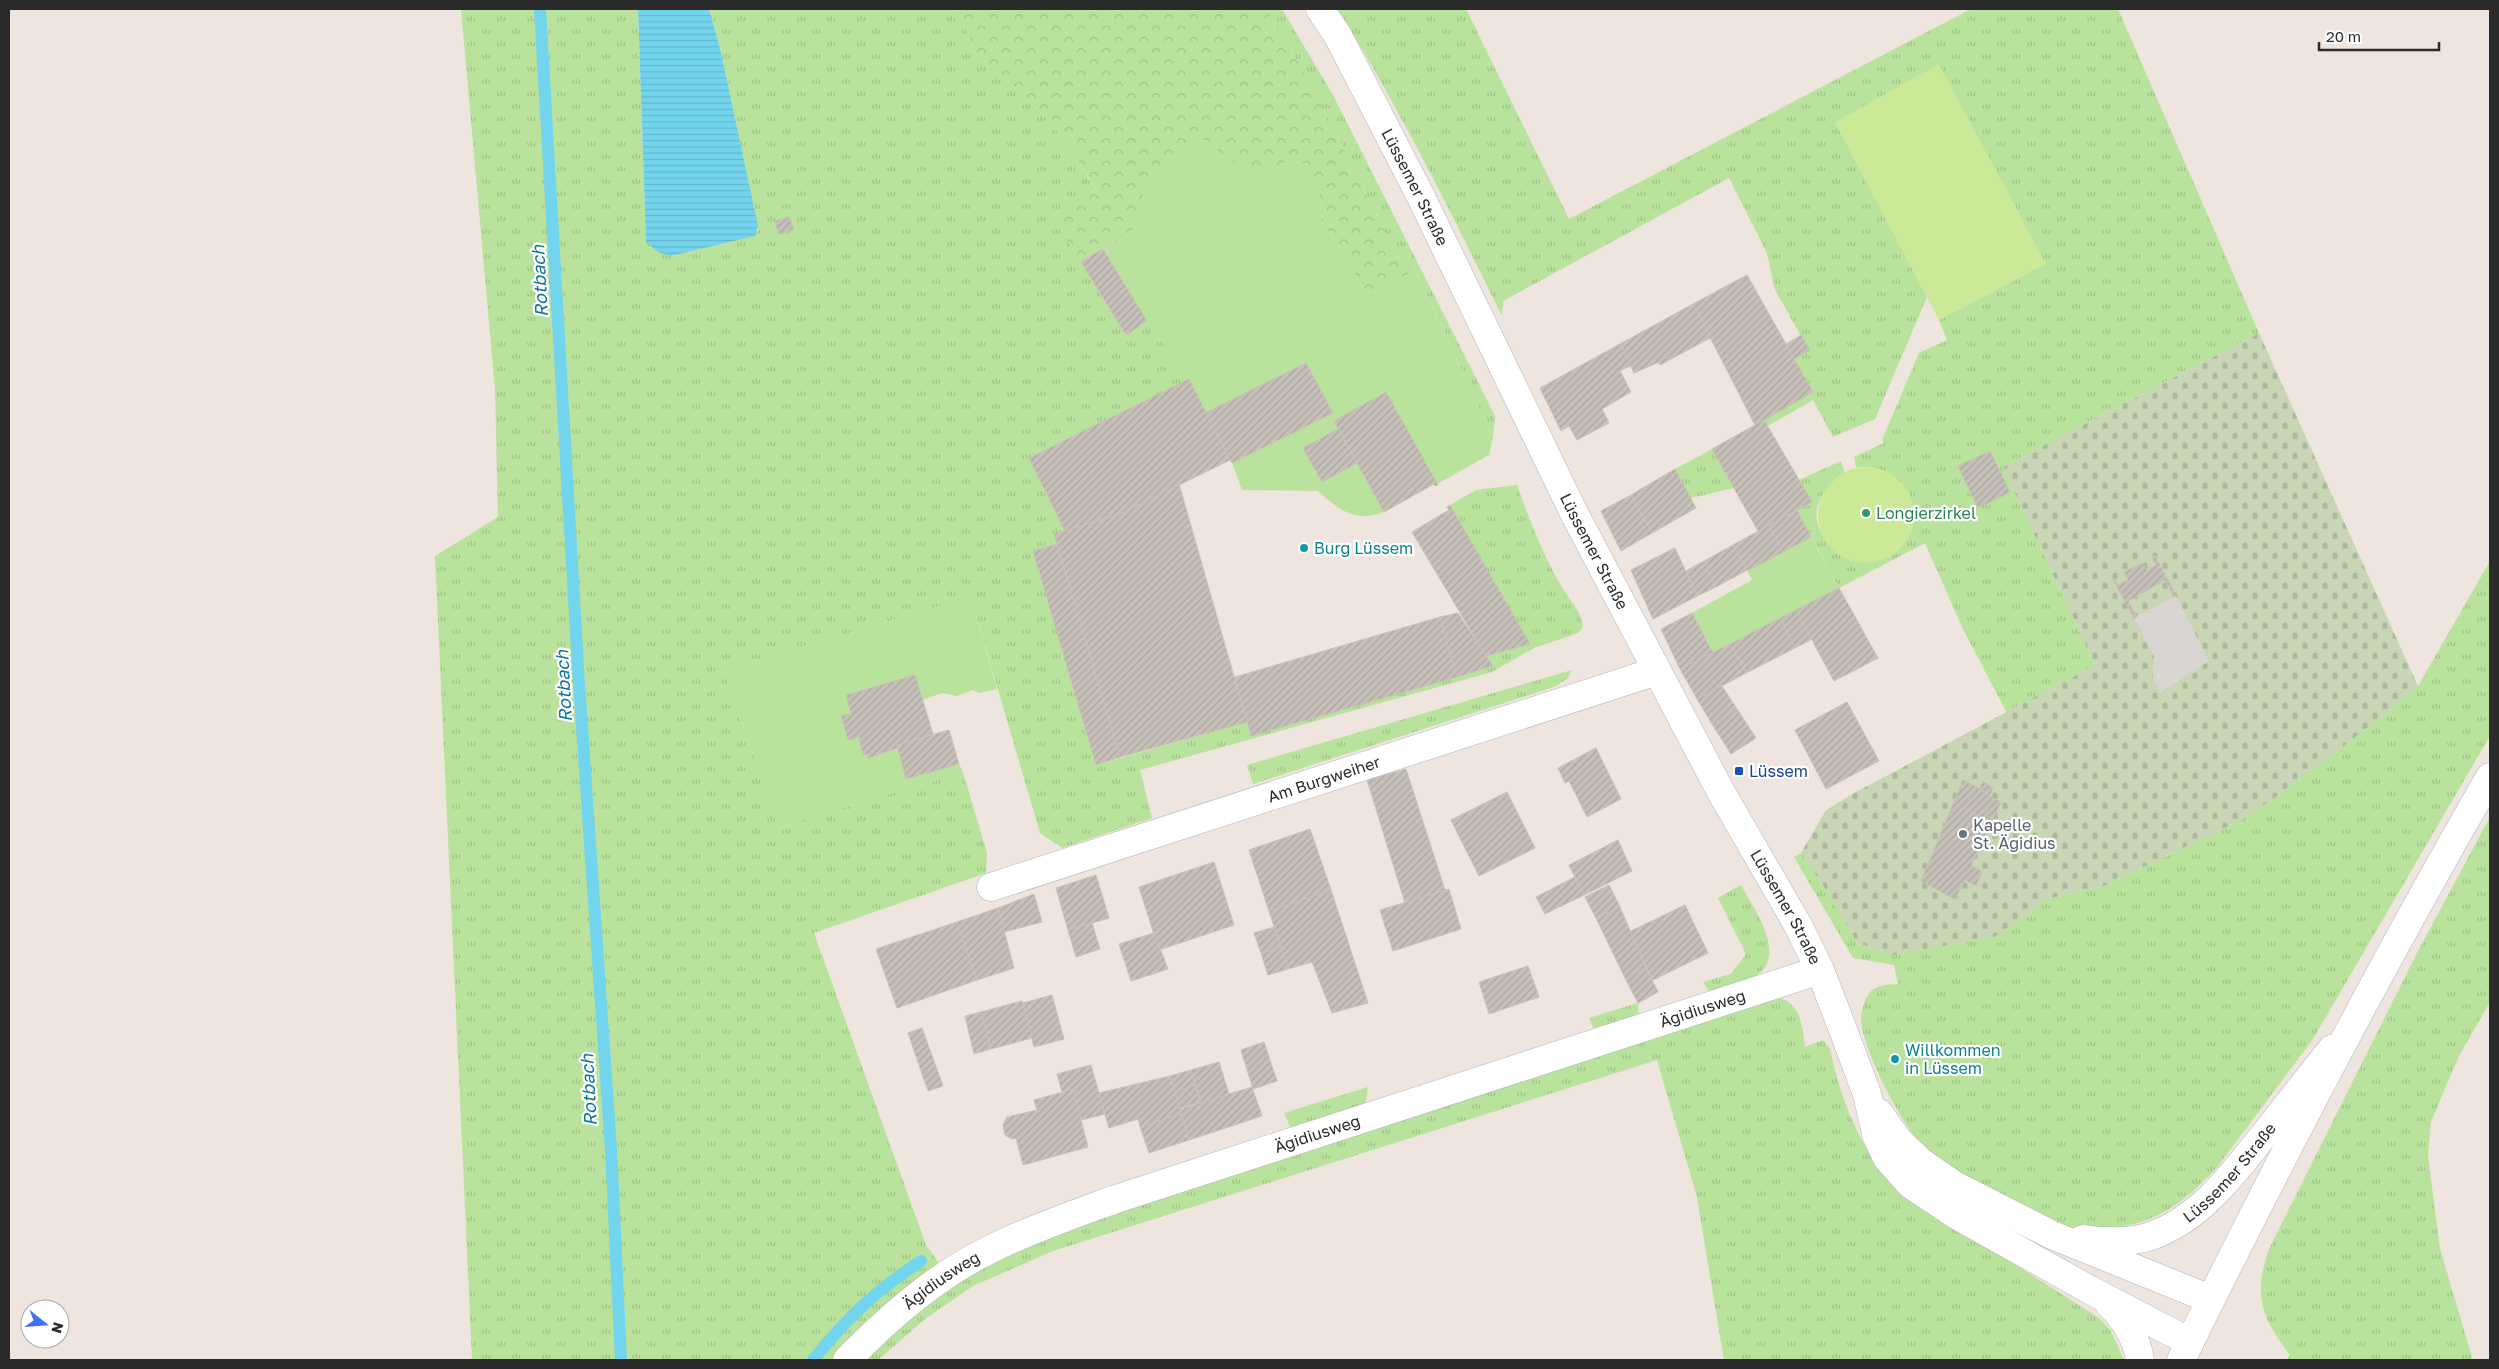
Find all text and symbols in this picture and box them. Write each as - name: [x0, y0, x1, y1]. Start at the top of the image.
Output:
- scale bar: [2319, 20, 2439, 52]
- text: 20 m: [2326, 27, 2361, 45]
- street label: Lüssemer Straße: [1377, 125, 1453, 249]
- water label: Rotbach: [526, 243, 552, 318]
- street label: Lüssemer Straße: [1556, 490, 1633, 613]
- place label: Longierzirkel: [1876, 503, 1976, 523]
- marker: Longierzirkel: [1860, 507, 1872, 519]
- place label: Burg Lüssem: [1314, 538, 1413, 558]
- marker: Burg Lüssem: [1298, 542, 1310, 554]
- water label: Rotbach: [550, 648, 576, 723]
- street label: Am Burgweiher: [1265, 751, 1383, 807]
- place label: Lüssem: [1749, 761, 1808, 781]
- marker: Lüssem: [1733, 765, 1745, 777]
- place label: Kapelle St. Ägidius: [1973, 815, 2056, 853]
- marker: Kapelle St. Ägidius: [1957, 828, 1969, 840]
- street label: Lüssemer Straße: [1746, 846, 1826, 968]
- street label: Ägidiusweg: [1657, 985, 1748, 1032]
- place label: Willkommen in Lüssem: [1905, 1040, 2001, 1078]
- water label: Rotbach: [575, 1052, 601, 1127]
- marker: Willkommen in Lüssem: [1889, 1053, 1901, 1065]
- street label: Ägidiusweg: [1272, 1110, 1363, 1157]
- street label: Lüssemer Straße: [2179, 1119, 2280, 1227]
- street label: Ägidiusweg: [899, 1247, 983, 1313]
- north arrow: [20, 1299, 70, 1349]
- text: N: [48, 1320, 68, 1336]

